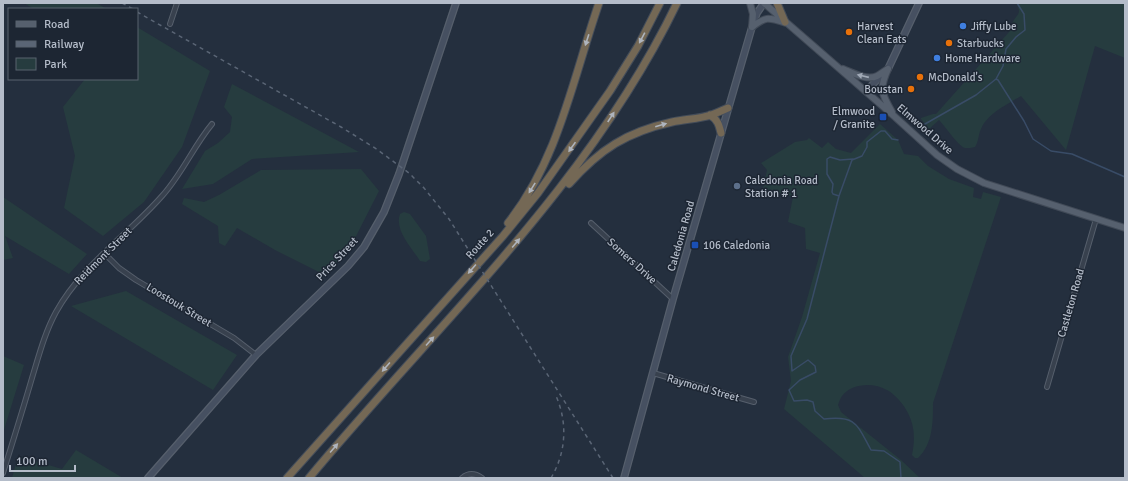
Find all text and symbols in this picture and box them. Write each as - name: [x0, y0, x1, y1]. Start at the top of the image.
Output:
- legend: [8, 8, 138, 80]
- text: Road: [44, 17, 70, 32]
- place label: Harvest Clean Eats: [857, 20, 907, 46]
- place label: Jiffy Lube: [971, 20, 1017, 33]
- marker: Jiffy Lube: [958, 21, 968, 31]
- marker: Harvest Clean Eats: [844, 27, 854, 37]
- one-way arrow: [639, 32, 646, 43]
- one-way arrow: [584, 34, 590, 46]
- text: Railway: [44, 37, 84, 52]
- place label: Starbucks: [957, 37, 1004, 50]
- marker: Starbucks: [944, 38, 954, 48]
- place label: Home Hardware: [945, 52, 1020, 65]
- marker: Home Hardware: [932, 53, 942, 63]
- text: Park: [44, 57, 67, 72]
- place label: McDonald's: [928, 71, 983, 84]
- marker: McDonald's: [915, 72, 925, 82]
- one-way arrow: [857, 73, 869, 79]
- place label: Boustan: [864, 83, 903, 96]
- marker: Boustan: [906, 84, 916, 94]
- street label: Elmwood Drive: [894, 101, 956, 157]
- place label: Elmwood / Granite: [832, 105, 875, 131]
- one-way arrow: [607, 112, 615, 122]
- marker: Elmwood / Granite: [878, 112, 888, 122]
- one-way arrow: [655, 122, 667, 128]
- one-way arrow: [568, 141, 576, 152]
- place label: Caledonia Road Station # 1: [745, 174, 818, 200]
- marker: Caledonia Road Station # 1: [732, 181, 742, 191]
- one-way arrow: [528, 183, 536, 193]
- street label: Caledonia Road: [665, 199, 697, 273]
- street label: Reidmont Street: [71, 224, 135, 288]
- street label: Route 2: [463, 226, 497, 262]
- street label: Price Street: [313, 234, 361, 284]
- street label: Somers Drive: [605, 235, 659, 287]
- one-way arrow: [512, 238, 521, 249]
- place label: 106 Caledonia: [703, 239, 771, 252]
- marker: 106 Caledonia: [690, 240, 700, 250]
- one-way arrow: [468, 264, 477, 274]
- street label: Castleton Road: [1055, 267, 1087, 339]
- street label: Loostouk Street: [144, 280, 214, 330]
- one-way arrow: [425, 336, 434, 345]
- one-way arrow: [382, 361, 391, 372]
- street label: Raymond Street: [665, 371, 741, 405]
- one-way arrow: [329, 444, 338, 453]
- scale bar: [10, 447, 75, 473]
- text: 100 m: [16, 454, 48, 469]

